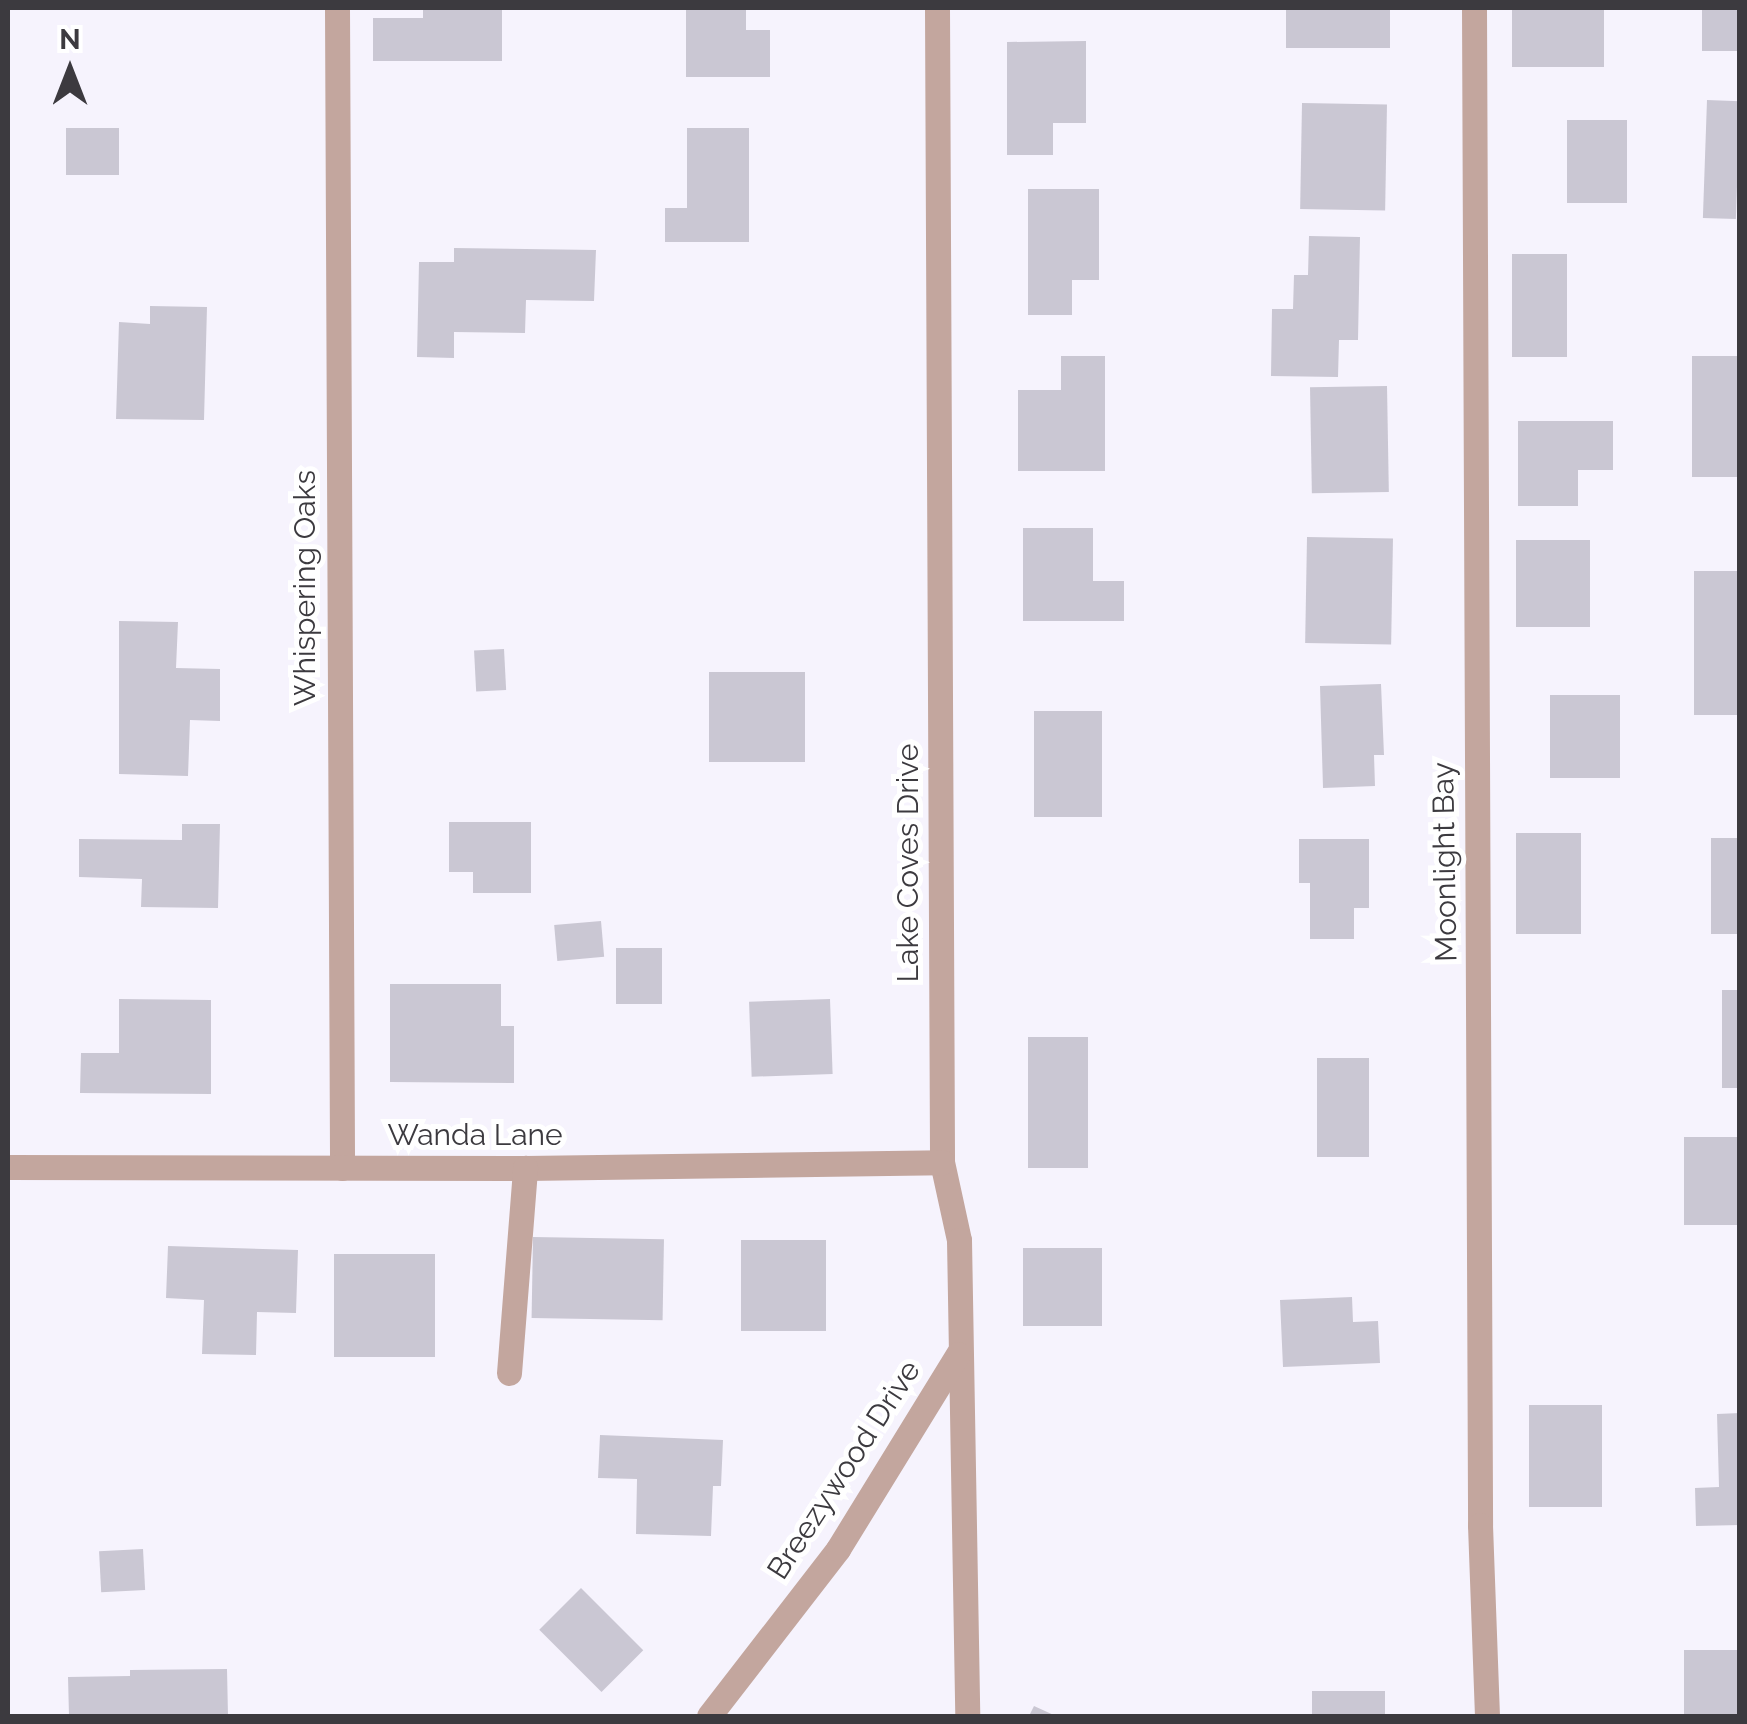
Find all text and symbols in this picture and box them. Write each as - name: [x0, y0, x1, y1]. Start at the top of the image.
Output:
- north arrow: [20, 20, 120, 120]
- text: N: [59, 23, 81, 56]
- street label: Whispering Oaks: [287, 470, 323, 706]
- street label: Lake Coves Drive: [890, 744, 926, 982]
- street label: Moonlight Bay: [1425, 762, 1465, 962]
- street label: Wanda Lane: [387, 1117, 563, 1153]
- street label: Breezywood Drive: [760, 1354, 928, 1586]

